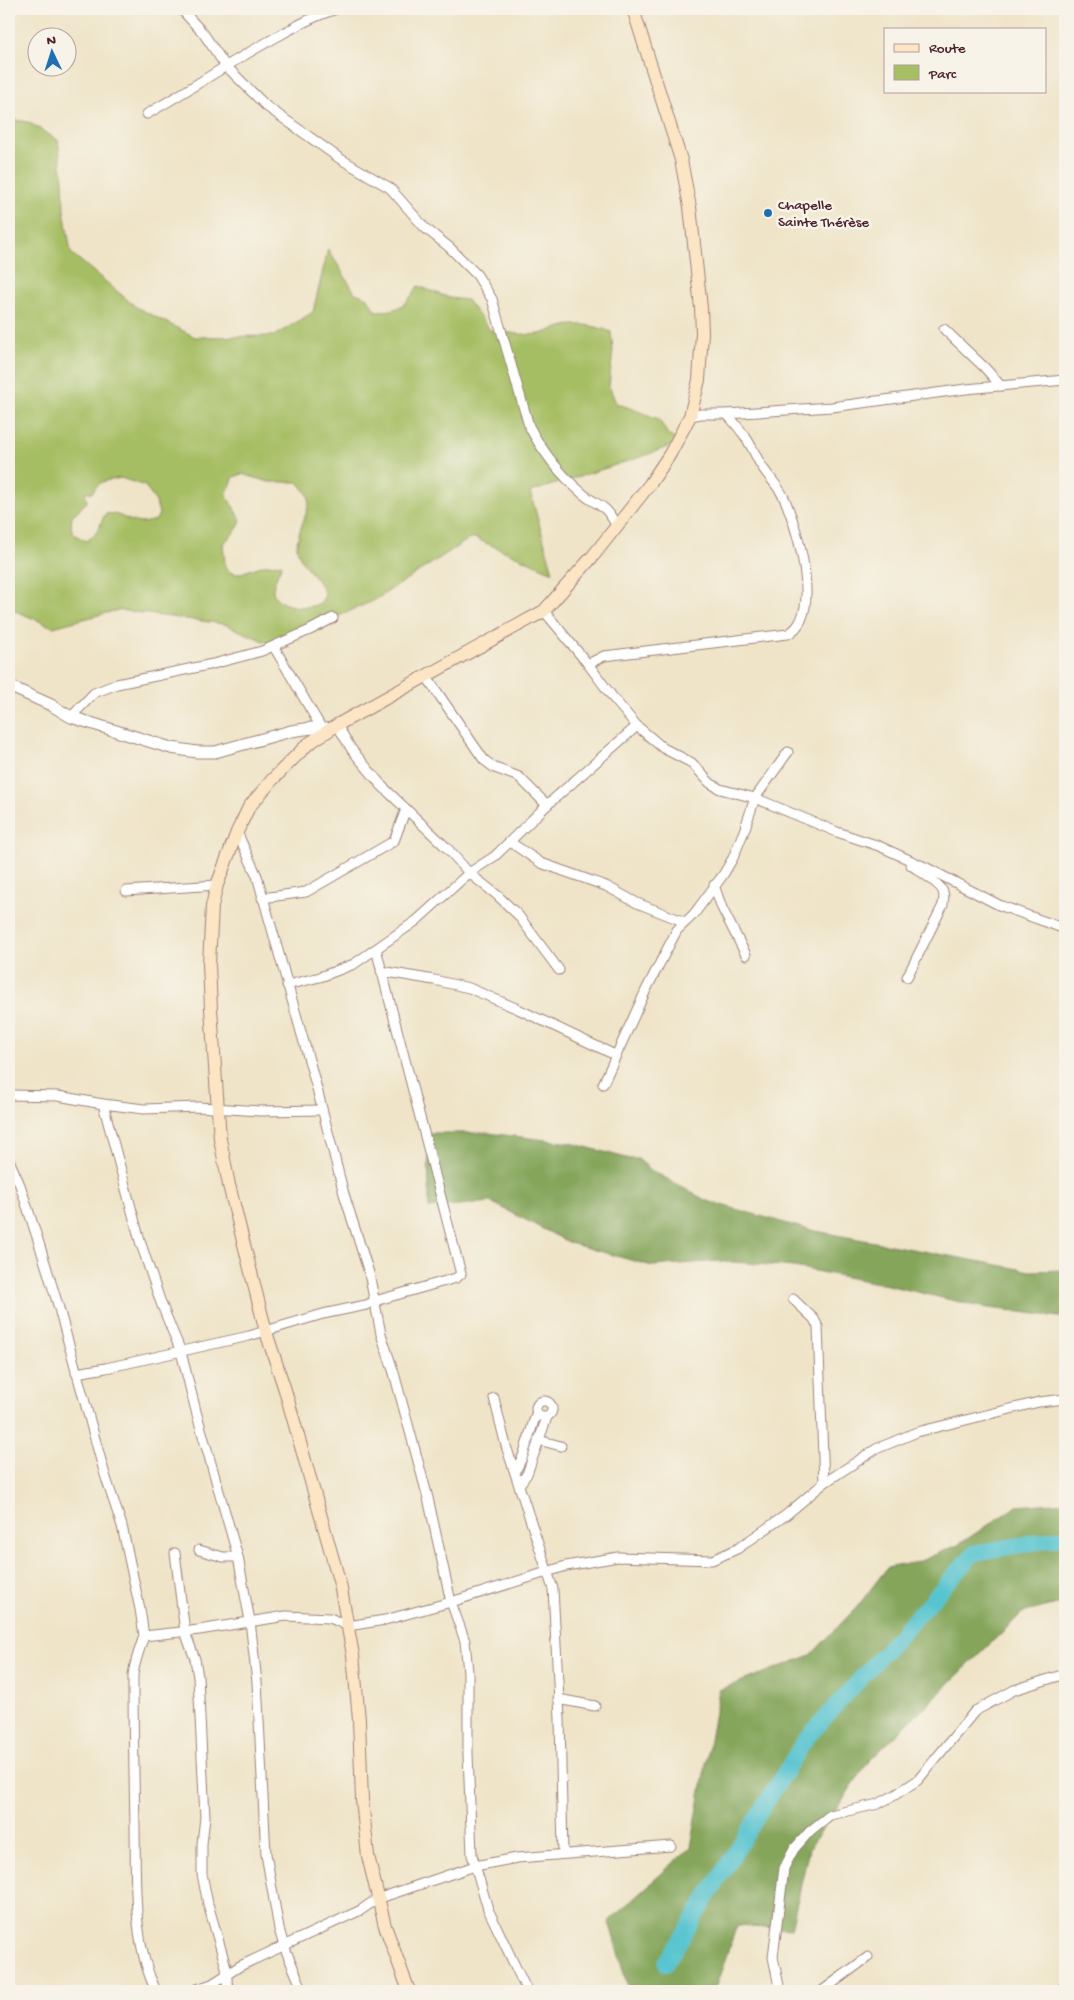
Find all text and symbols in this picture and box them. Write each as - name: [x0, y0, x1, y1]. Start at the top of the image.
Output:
- north arrow: [28, 28, 78, 78]
- legend: [884, 28, 1046, 92]
- text: N: [46, 33, 56, 50]
- text: Route: [929, 40, 966, 58]
- text: Parc: [928, 66, 957, 84]
- place label: Chapelle Sainte Thérèse: [778, 197, 869, 232]
- marker: Chapelle Sainte Thérèse: [762, 207, 774, 219]

